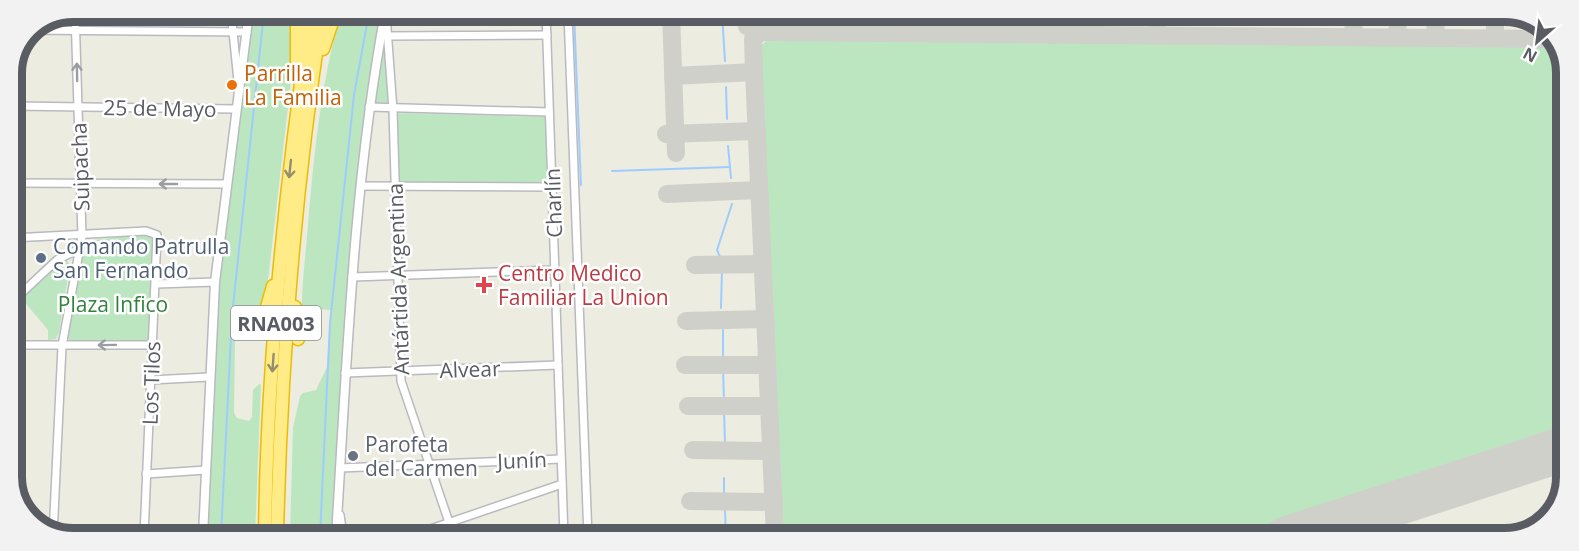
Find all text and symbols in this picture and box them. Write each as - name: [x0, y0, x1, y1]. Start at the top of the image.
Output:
- north arrow: [1507, 12, 1567, 72]
- text: N: [1519, 42, 1541, 68]
- place label: Parrilla La Familia: [244, 59, 342, 111]
- one-way arrow: [71, 63, 83, 83]
- marker: Parrilla La Familia: [225, 78, 239, 92]
- street label: 25 de Mayo: [103, 93, 217, 123]
- street label: Suipacha: [64, 122, 96, 212]
- one-way arrow: [284, 159, 295, 179]
- street label: Charlín: [538, 168, 568, 238]
- one-way arrow: [159, 178, 179, 190]
- street label: Antártida Argentina: [381, 183, 415, 375]
- place label: Comando Patrulla San Fernando: [53, 232, 229, 284]
- marker: Comando Patrulla San Fernando: [34, 251, 48, 265]
- place label: Centro Medico Familiar La Union: [498, 259, 669, 311]
- marker: Centro Medico Familiar La Union: [475, 276, 493, 294]
- park label: Plaza Infico: [58, 290, 168, 318]
- road number: RNA003: [231, 306, 321, 340]
- one-way arrow: [97, 340, 117, 351]
- street label: Los Tilos: [136, 341, 166, 425]
- one-way arrow: [267, 353, 278, 373]
- street label: Alvear: [439, 354, 501, 384]
- place label: Parofeta del Carmen: [365, 430, 478, 482]
- street label: Junín: [495, 445, 547, 475]
- marker: Parofeta del Carmen: [346, 449, 360, 463]

